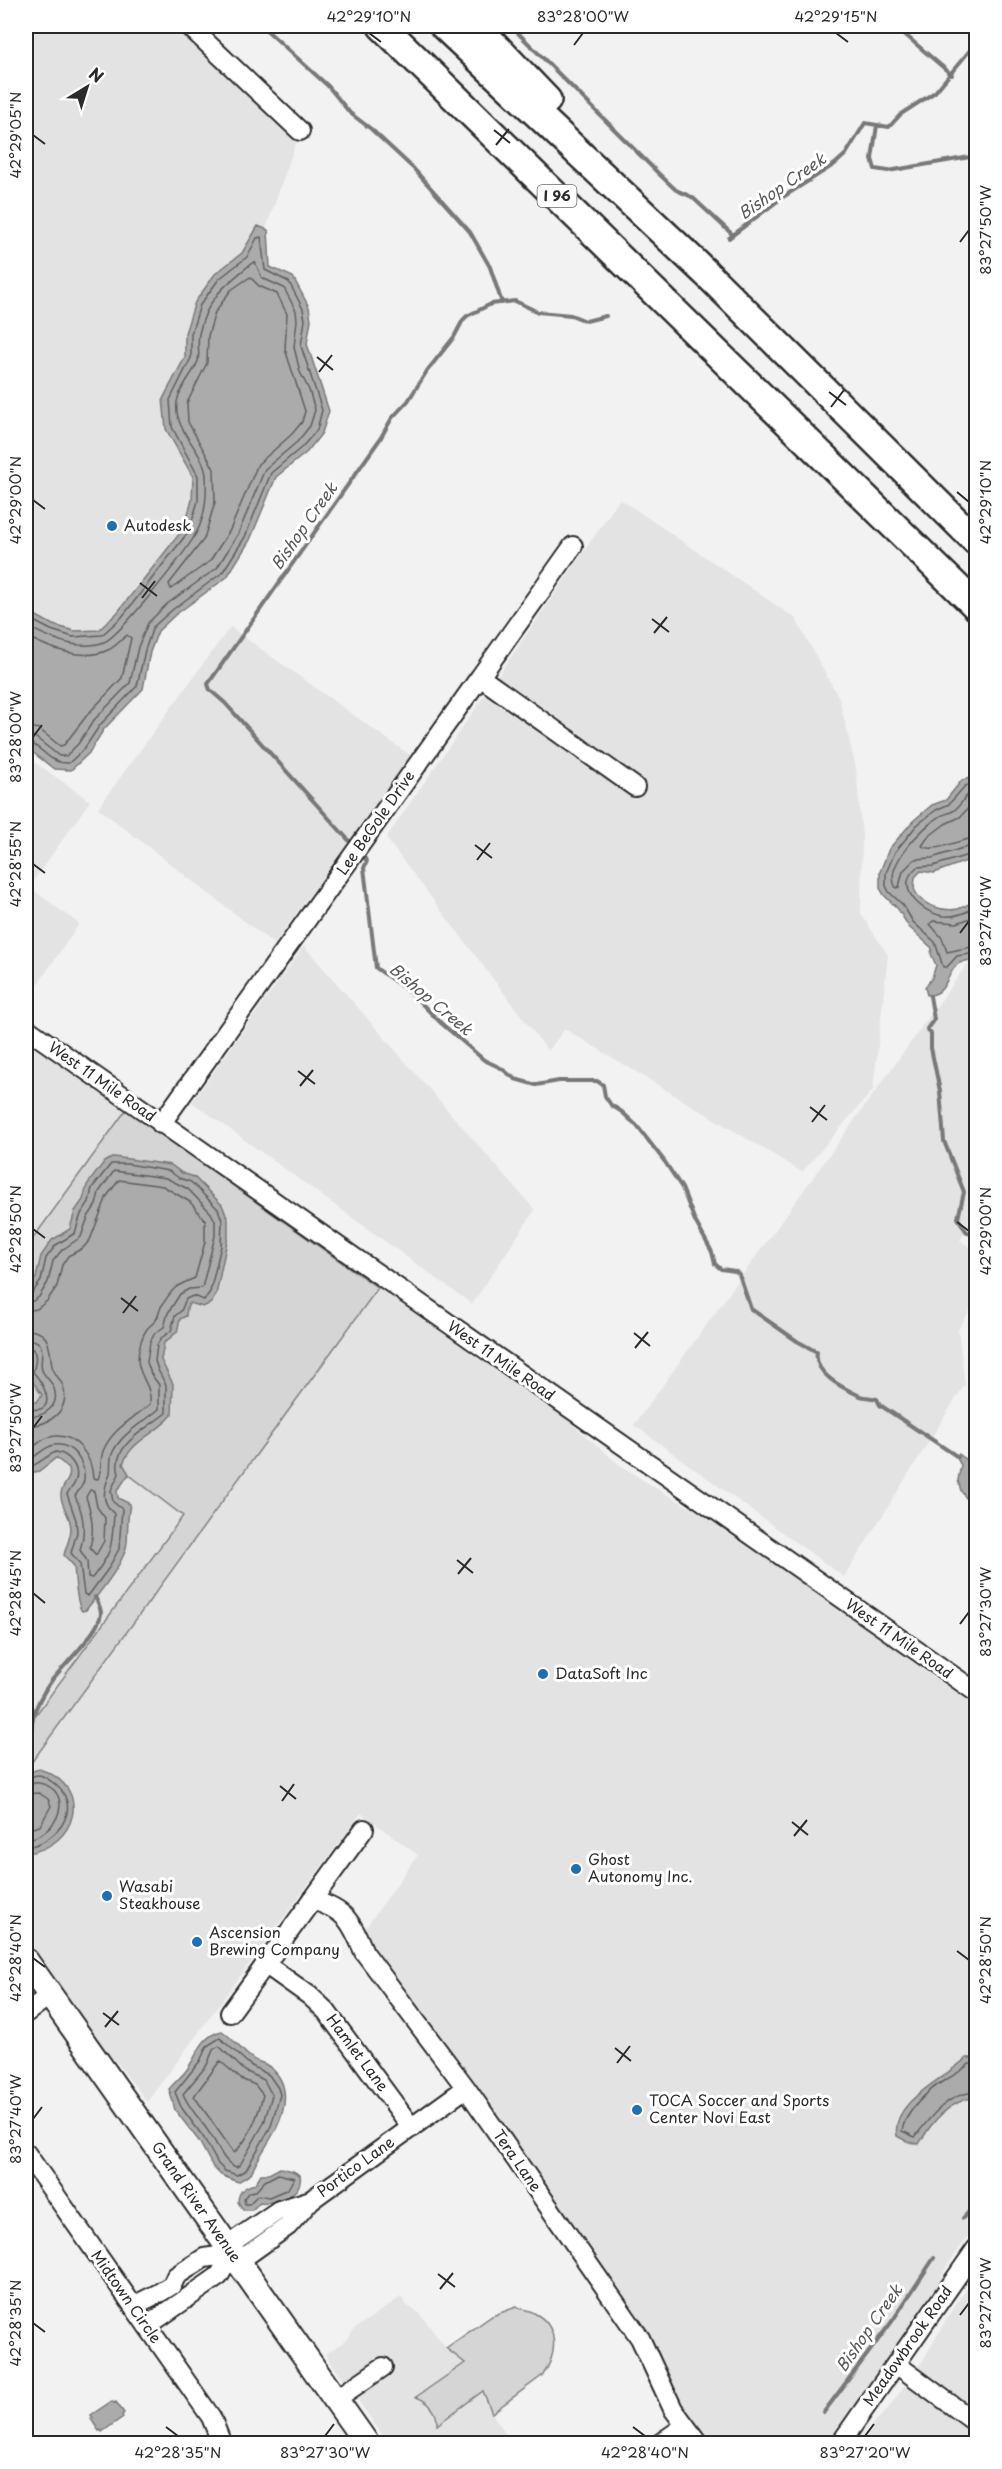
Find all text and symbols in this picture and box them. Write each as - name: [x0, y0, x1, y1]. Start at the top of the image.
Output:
- text: 42°29'10"N: [327, 4, 411, 27]
- text: 83°28'00"W: [537, 4, 630, 27]
- text: 42°29'15"N: [794, 4, 878, 27]
- north arrow: [57, 57, 117, 117]
- text: N: [84, 61, 109, 88]
- text: 42°29'05"N: [3, 91, 26, 179]
- water label: Bishop Creek: [733, 145, 831, 224]
- road number: I 96: [538, 185, 576, 207]
- text: 83°27'50"W: [973, 185, 996, 275]
- text: 42°29'00"N: [3, 456, 26, 544]
- text: 42°29'10"N: [973, 460, 996, 544]
- water label: Bishop Creek: [264, 476, 343, 574]
- place label: Autodesk: [124, 513, 191, 536]
- marker: Autodesk: [105, 519, 119, 533]
- text: 83°28'00"W: [3, 690, 26, 783]
- street label: Lee BeGole Drive: [330, 765, 419, 879]
- text: 42°28'55"N: [3, 821, 26, 907]
- text: 83°27'40"W: [973, 875, 996, 966]
- water label: Bishop Creek: [385, 956, 479, 1041]
- street label: West 11 Mile Road: [44, 1035, 161, 1127]
- text: 42°28'50"N: [3, 1185, 26, 1273]
- text: 42°29'00"N: [973, 1187, 996, 1275]
- street label: West 11 Mile Road: [443, 1314, 560, 1406]
- text: 83°27'50"W: [3, 1383, 26, 1473]
- text: 42°28'45"N: [3, 1550, 26, 1636]
- text: 83°27'30"W: [973, 1566, 996, 1657]
- street label: West 11 Mile Road: [841, 1592, 958, 1684]
- place label: DataSoft Inc: [555, 1661, 648, 1684]
- marker: DataSoft Inc: [536, 1667, 550, 1681]
- place label: Ghost Autonomy Inc.: [588, 1847, 692, 1887]
- marker: Ghost Autonomy Inc.: [569, 1862, 583, 1876]
- place label: Wasabi Steakhouse: [119, 1874, 201, 1914]
- marker: Wasabi Steakhouse: [100, 1889, 114, 1903]
- text: 42°28'40"N: [3, 1914, 26, 2002]
- text: 42°28'50"N: [973, 1916, 996, 2004]
- place label: Ascension Brewing Company: [209, 1920, 340, 1960]
- marker: Ascension Brewing Company: [190, 1935, 204, 1949]
- street label: Hamlet Lane: [321, 2009, 395, 2096]
- text: 83°27'40"W: [3, 2073, 26, 2164]
- place label: TOCA Soccer and Sports Center Novi East: [649, 2088, 829, 2128]
- marker: TOCA Soccer and Sports Center Novi East: [630, 2103, 644, 2117]
- street label: Tera Lane: [488, 2124, 548, 2196]
- street label: Portico Lane: [312, 2130, 399, 2202]
- street label: Grand River Avenue: [147, 2136, 248, 2266]
- street label: Midtown Circle: [86, 2245, 168, 2348]
- text: 83°27'20"W: [973, 2257, 996, 2348]
- water label: Bishop Creek: [829, 2278, 908, 2376]
- text: 42°28'35"N: [3, 2280, 26, 2366]
- street label: Meadowbrook Road: [857, 2280, 957, 2410]
- text: 42°28'35"N: [135, 2440, 221, 2463]
- text: 83°27'30"W: [280, 2440, 371, 2463]
- text: 42°28'40"N: [601, 2440, 689, 2463]
- text: 83°27'20"W: [820, 2440, 911, 2463]

